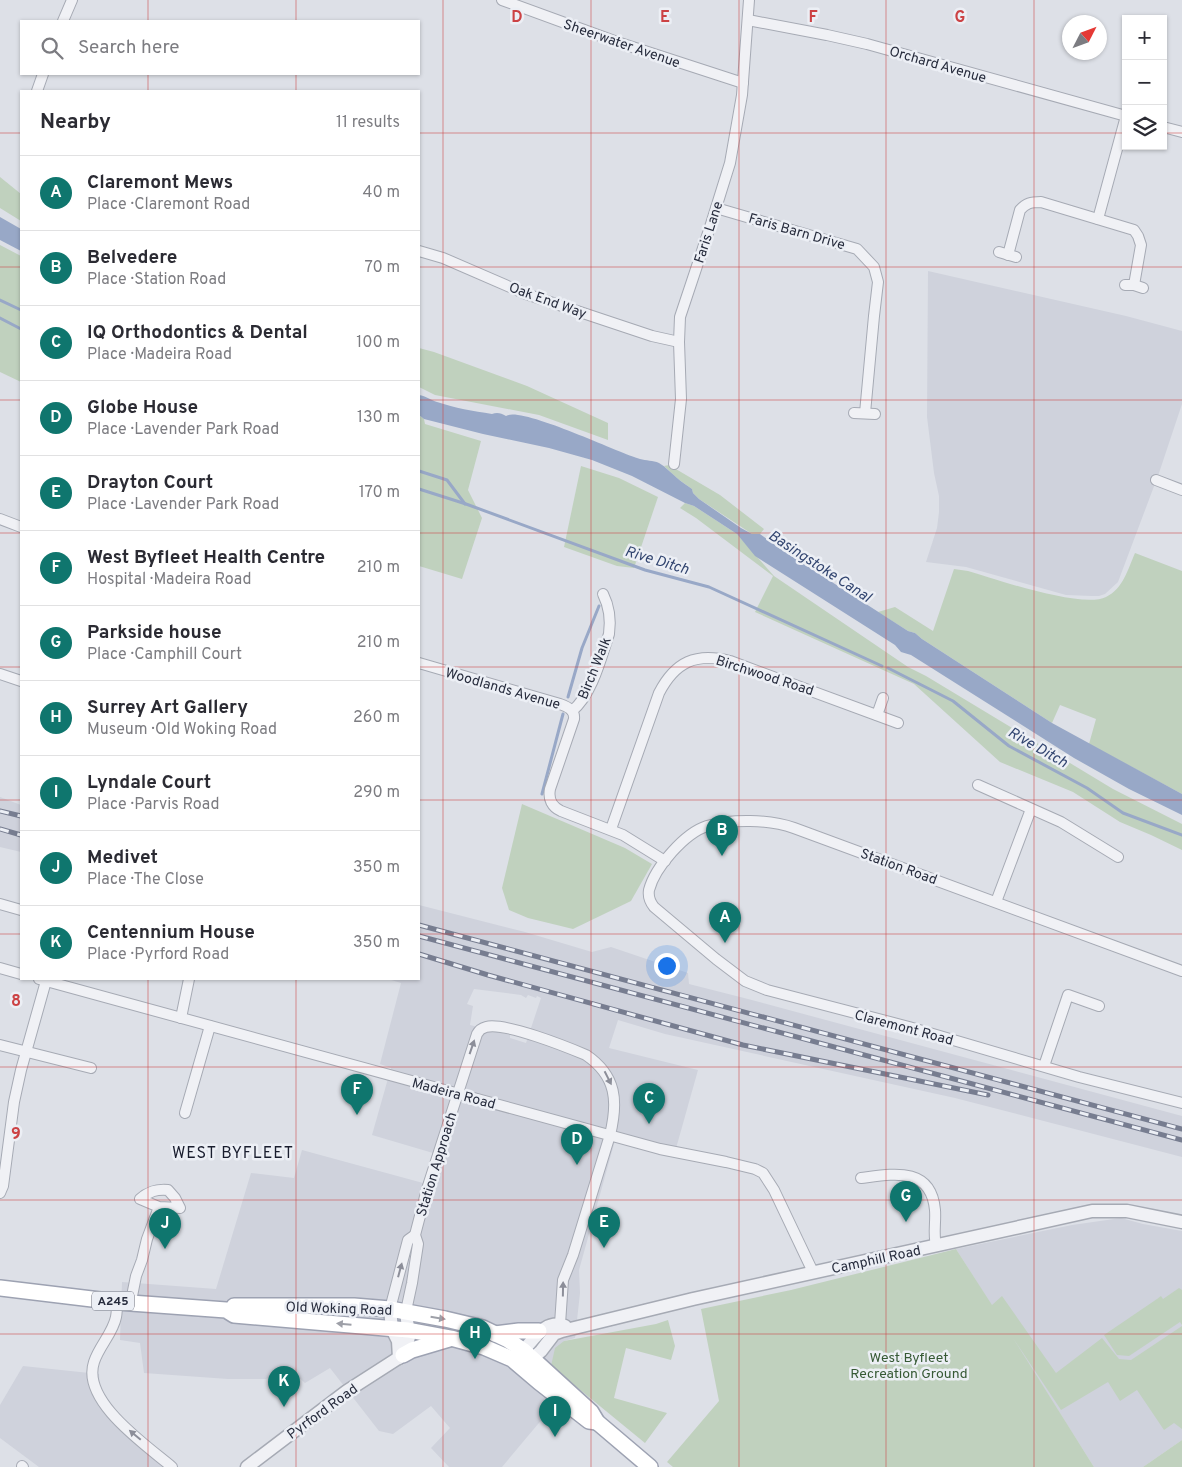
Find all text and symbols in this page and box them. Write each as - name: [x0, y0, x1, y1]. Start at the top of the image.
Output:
- text: D: [511, 8, 523, 28]
- text: E: [660, 8, 670, 28]
- text: F: [808, 8, 818, 28]
- text: G: [955, 8, 965, 28]
- north arrow: [1062, 15, 1107, 60]
- map controls: [1122, 15, 1167, 150]
- button: +: [1122, 15, 1167, 60]
- street label: Sheerwater Avenue: [561, 16, 682, 72]
- search box: [20, 20, 420, 75]
- icon: search: [38, 34, 66, 62]
- text: Search here: [78, 36, 180, 60]
- street label: Orchard Avenue: [887, 43, 988, 87]
- button: −: [1122, 60, 1167, 105]
- button: layers: [1122, 105, 1167, 150]
- text: Nearby: [40, 109, 111, 136]
- text: 11 results: [336, 113, 400, 133]
- text: Claremont Mews: [87, 171, 233, 195]
- text: A: [50, 183, 62, 203]
- text: 40 m: [362, 183, 400, 203]
- text: Place · Claremont Road: [87, 195, 250, 215]
- street label: Faris Lane: [691, 199, 727, 266]
- street label: Faris Barn Drive: [746, 211, 847, 254]
- text: Belvedere: [87, 246, 177, 270]
- text: B: [50, 258, 62, 278]
- text: 70 m: [365, 258, 400, 278]
- text: Place · Station Road: [87, 270, 226, 290]
- street label: Oak End Way: [506, 279, 589, 323]
- text: IQ Orthodontics & Dental: [87, 321, 308, 345]
- text: C: [51, 333, 61, 353]
- text: 100 m: [356, 333, 400, 353]
- text: Place · Madeira Road: [87, 345, 232, 365]
- text: Globe House: [87, 396, 198, 420]
- text: D: [50, 408, 62, 428]
- text: 130 m: [357, 408, 400, 428]
- text: Place · Lavender Park Road: [87, 420, 279, 440]
- text: Drayton Court: [87, 471, 213, 495]
- text: E: [51, 483, 61, 503]
- text: 170 m: [359, 483, 400, 503]
- text: Place · Lavender Park Road: [87, 495, 279, 515]
- water label: Basingstoke Canal: [764, 527, 875, 608]
- water label: Rive Ditch: [622, 543, 691, 580]
- text: West Byfleet Health Centre: [87, 546, 325, 570]
- text: F: [51, 558, 61, 578]
- text: 210 m: [357, 558, 400, 578]
- text: Hospital · Madeira Road: [87, 570, 251, 590]
- text: Parkside house: [87, 621, 222, 645]
- text: G: [51, 633, 61, 653]
- text: 210 m: [357, 633, 400, 653]
- street label: Birch Walk: [575, 635, 616, 702]
- text: Place · Camphill Court: [87, 645, 242, 665]
- street label: Birchwood Road: [713, 653, 816, 700]
- street label: Woodlands Avenue: [443, 665, 562, 714]
- text: Surrey Art Gallery: [87, 696, 248, 720]
- text: H: [50, 708, 62, 728]
- text: 260 m: [353, 708, 400, 728]
- text: Museum · Old Woking Road: [87, 720, 277, 740]
- water label: Rive Ditch: [1004, 724, 1070, 773]
- text: Lyndale Court: [87, 771, 211, 795]
- text: I: [54, 783, 58, 803]
- text: 290 m: [353, 783, 400, 803]
- text: Place · Parvis Road: [87, 795, 220, 815]
- pin: B: [706, 815, 738, 856]
- text: Medivet: [87, 846, 158, 870]
- street label: Station Road: [858, 846, 939, 889]
- text: J: [52, 858, 60, 878]
- text: 350 m: [353, 858, 400, 878]
- text: Place · The Close: [87, 870, 204, 890]
- pin: A: [709, 902, 741, 943]
- text: Centennium House: [87, 921, 255, 945]
- text: K: [50, 933, 62, 953]
- text: 350 m: [353, 933, 400, 953]
- text: Place · Pyrford Road: [87, 945, 229, 965]
- your location: [654, 953, 680, 979]
- text: 8: [11, 992, 21, 1012]
- street label: Claremont Road: [852, 1007, 955, 1050]
- one-way arrow: [468, 1039, 476, 1054]
- one-way arrow: [604, 1070, 612, 1085]
- pin: F: [341, 1074, 373, 1115]
- street label: Madeira Road: [410, 1075, 497, 1114]
- pin: C: [633, 1083, 665, 1124]
- street label: Station Approach: [413, 1110, 461, 1219]
- pin: D: [561, 1124, 593, 1165]
- text: 9: [11, 1125, 21, 1145]
- district label: WEST BYFLEET: [172, 1144, 294, 1164]
- pin: G: [890, 1181, 922, 1222]
- pin: E: [588, 1207, 620, 1248]
- pin: J: [149, 1208, 181, 1249]
- street label: Camphill Road: [830, 1243, 923, 1278]
- one-way arrow: [396, 1263, 404, 1278]
- one-way arrow: [559, 1280, 567, 1296]
- road number: A245: [92, 1292, 134, 1310]
- street label: Old Woking Road: [285, 1299, 393, 1320]
- one-way arrow: [431, 1314, 447, 1322]
- pin: H: [459, 1318, 491, 1359]
- one-way arrow: [335, 1320, 351, 1328]
- park label: West Byfleet Recreation Ground: [850, 1350, 968, 1383]
- pin: K: [268, 1366, 300, 1407]
- street label: Pyrford Road: [284, 1381, 361, 1444]
- pin: I: [539, 1396, 571, 1437]
- one-way arrow: [129, 1430, 142, 1441]

